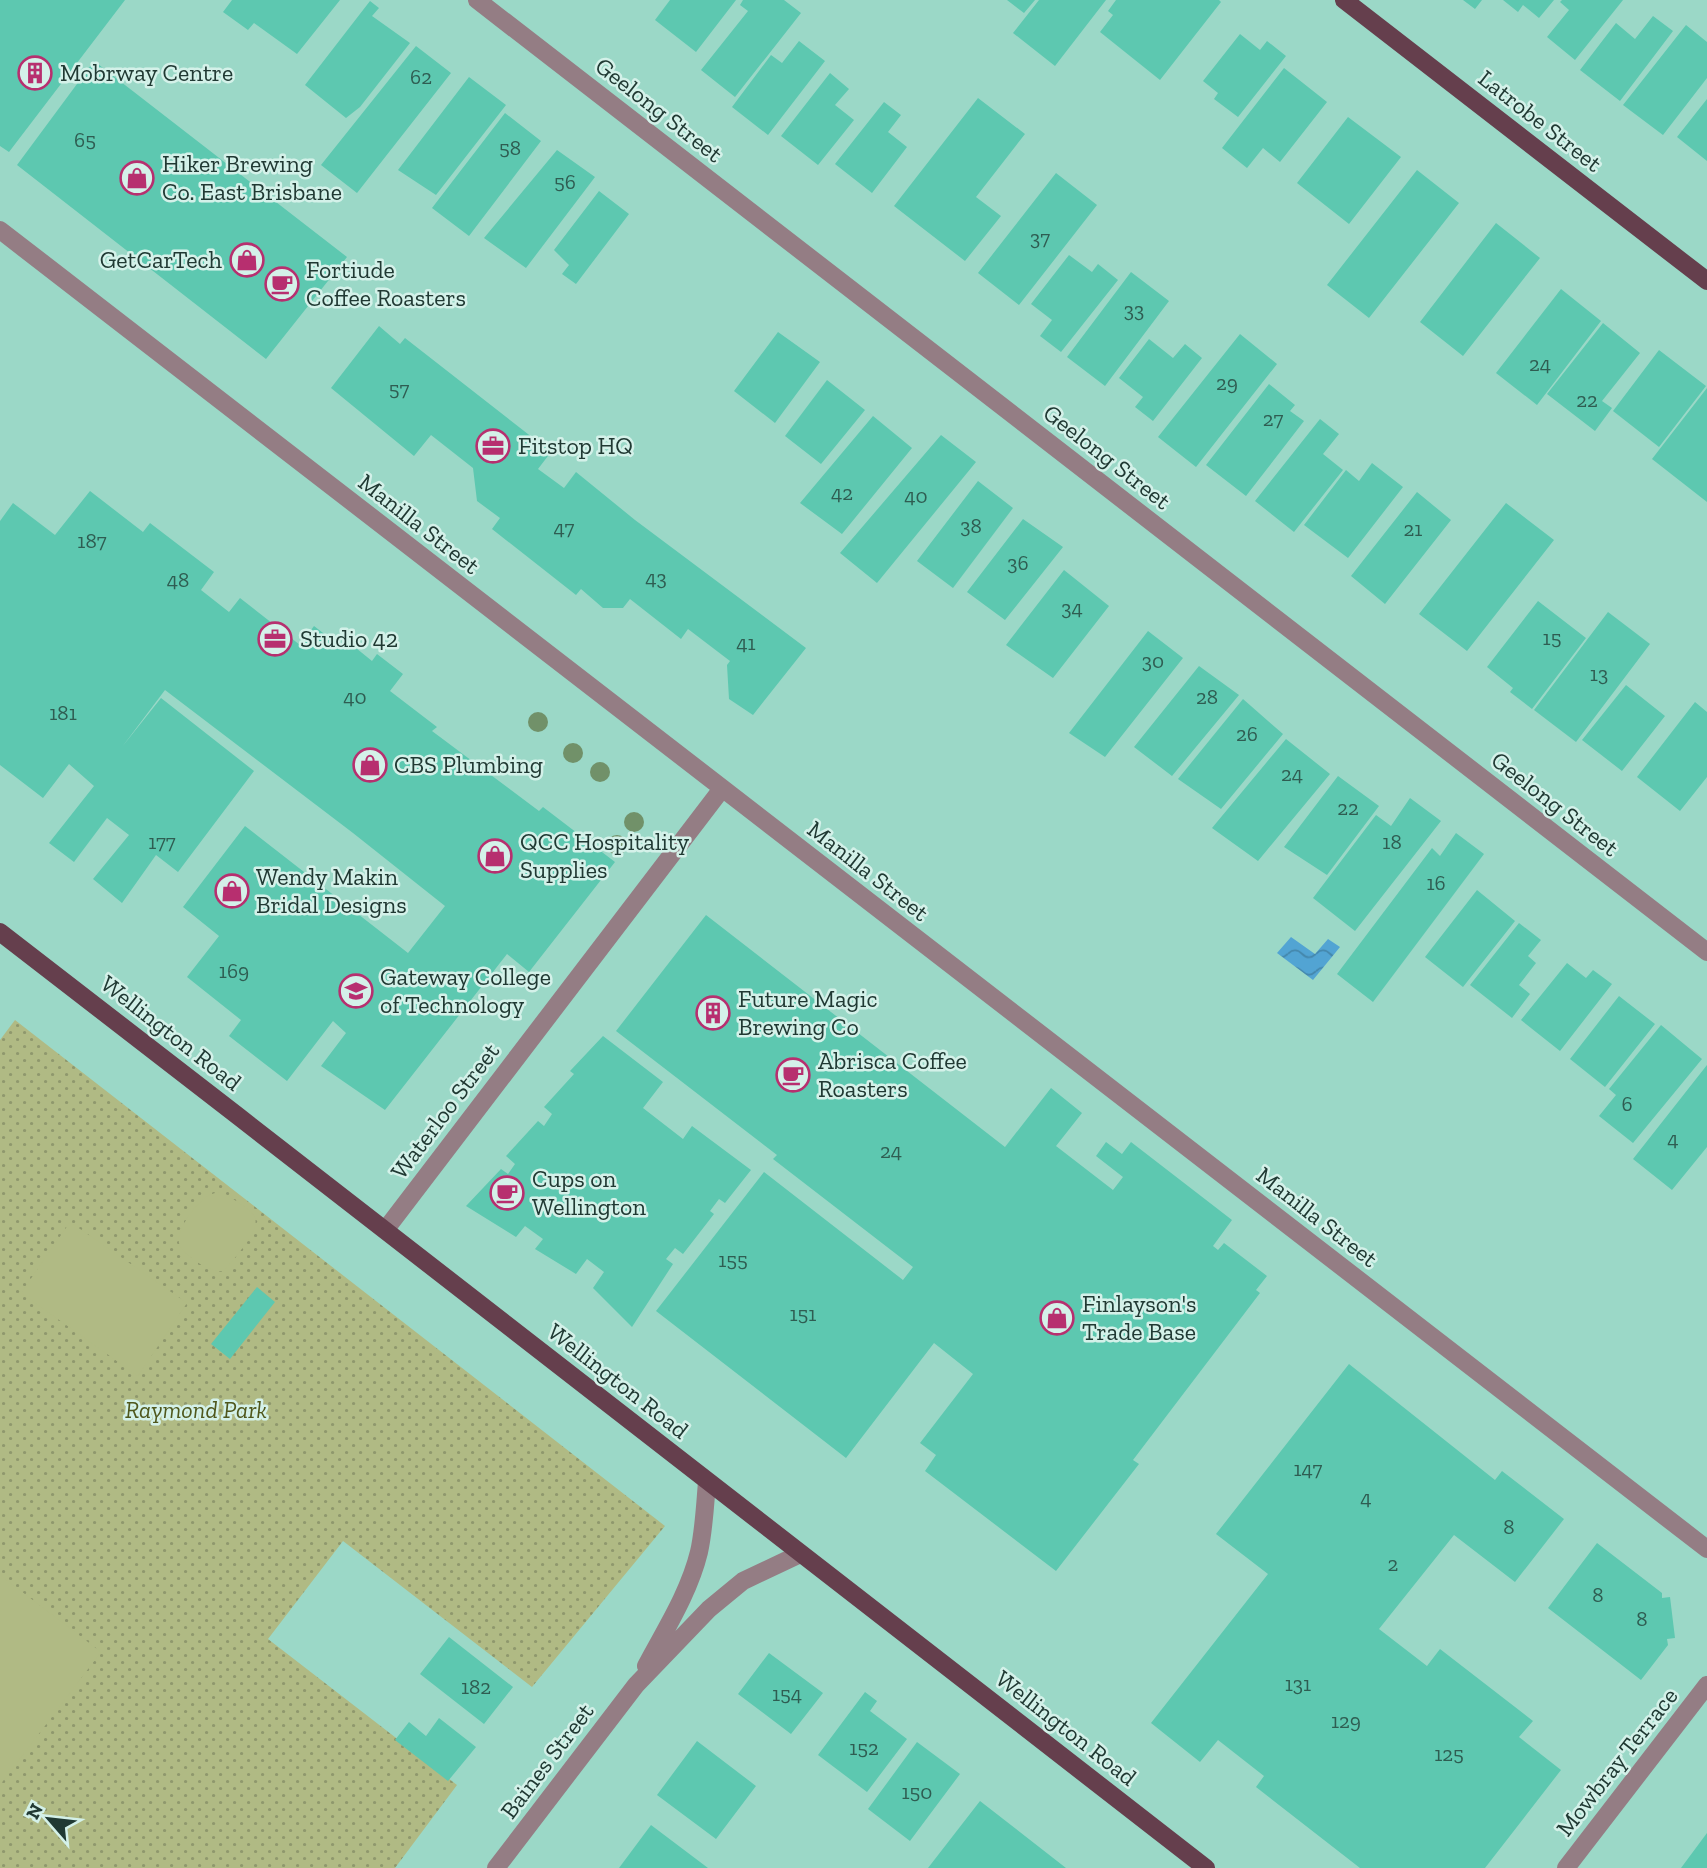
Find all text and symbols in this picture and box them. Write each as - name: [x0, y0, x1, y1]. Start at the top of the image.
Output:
- street label: Geelong Street: [590, 51, 729, 168]
- building icon: Mobrway Centre: [16, 54, 54, 92]
- place label: Mobrway Centre: [60, 58, 233, 87]
- street label: Latrobe Street: [1473, 63, 1608, 178]
- house number: 62: [410, 64, 432, 89]
- house number: 65: [74, 127, 96, 152]
- house number: 58: [499, 135, 521, 160]
- place label: Hiker Brewing Co. East Brisbane: [162, 149, 342, 206]
- shop icon: Hiker Brewing Co. East Brisbane: [118, 159, 156, 197]
- house number: 56: [554, 169, 576, 194]
- house number: 37: [1030, 225, 1050, 250]
- shop icon: GetCarTech: [228, 241, 266, 279]
- place label: GetCarTech: [100, 245, 223, 274]
- place label: Fortiude Coffee Roasters: [306, 255, 466, 312]
- cafe icon: Fortiude Coffee Roasters: [263, 265, 301, 303]
- house number: 33: [1124, 297, 1144, 322]
- house number: 24: [1529, 351, 1551, 376]
- house number: 29: [1216, 370, 1238, 395]
- house number: 57: [389, 376, 409, 401]
- house number: 22: [1576, 387, 1598, 412]
- street label: Geelong Street: [1038, 398, 1177, 515]
- house number: 27: [1263, 406, 1283, 431]
- office icon: Fitstop HQ: [474, 427, 512, 465]
- place label: Fitstop HQ: [518, 431, 633, 460]
- street label: Manilla Street: [353, 467, 486, 580]
- house number: 42: [831, 480, 853, 505]
- house number: 40: [904, 483, 928, 508]
- house number: 38: [960, 513, 982, 538]
- house number: 47: [554, 515, 575, 540]
- house number: 21: [1404, 516, 1422, 541]
- house number: 187: [77, 528, 107, 553]
- house number: 36: [1007, 550, 1029, 575]
- house number: 43: [645, 565, 667, 590]
- house number: 48: [167, 567, 189, 592]
- house number: 34: [1061, 595, 1083, 620]
- office icon: Studio 42: [256, 620, 294, 658]
- place label: Studio 42: [300, 624, 398, 653]
- house number: 15: [1543, 625, 1561, 650]
- house number: 41: [736, 630, 756, 655]
- house number: 30: [1142, 648, 1164, 673]
- house number: 13: [1590, 661, 1608, 686]
- house number: 40: [343, 684, 367, 709]
- house number: 28: [1196, 684, 1218, 709]
- house number: 181: [49, 700, 77, 725]
- house number: 26: [1236, 721, 1258, 746]
- street label: Geelong Street: [1486, 745, 1625, 862]
- shop icon: CBS Plumbing: [351, 746, 389, 784]
- place label: CBS Plumbing: [394, 750, 543, 779]
- house number: 24: [1281, 761, 1303, 786]
- house number: 22: [1337, 795, 1359, 820]
- street label: Manilla Street: [802, 814, 935, 927]
- place label: QCC Hospitality Supplies: [520, 827, 690, 884]
- house number: 177: [148, 829, 176, 854]
- house number: 18: [1382, 829, 1402, 854]
- shop icon: QCC Hospitality Supplies: [476, 837, 514, 875]
- place label: Wendy Makin Bridal Designs: [256, 862, 407, 919]
- house number: 16: [1426, 870, 1446, 895]
- shop icon: Wendy Makin Bridal Designs: [213, 872, 251, 910]
- house number: 169: [219, 958, 249, 983]
- place label: Gateway College of Technology: [380, 962, 551, 1019]
- street label: Wellington Road: [95, 969, 248, 1097]
- school or university icon: Gateway College of Technology: [337, 972, 375, 1010]
- place label: Future Magic Brewing Co: [738, 984, 878, 1041]
- building icon: Future Magic Brewing Co: [694, 994, 732, 1032]
- street label: Waterloo Street: [384, 1037, 505, 1184]
- place label: Abrisca Coffee Roasters: [818, 1046, 967, 1103]
- cafe icon: Abrisca Coffee Roasters: [774, 1056, 812, 1094]
- house number: 6: [1621, 1091, 1633, 1116]
- house number: 4: [1667, 1126, 1679, 1151]
- house number: 24: [880, 1138, 902, 1163]
- street label: Manilla Street: [1251, 1160, 1384, 1273]
- place label: Cups on Wellington: [532, 1164, 646, 1221]
- cafe icon: Cups on Wellington: [488, 1174, 526, 1212]
- house number: 155: [718, 1247, 748, 1272]
- place label: Finlayson's Trade Base: [1082, 1289, 1197, 1346]
- shop icon: Finlayson's Trade Base: [1038, 1299, 1076, 1337]
- house number: 151: [790, 1301, 816, 1326]
- street label: Wellington Road: [542, 1317, 695, 1445]
- park label: Raymond Park: [125, 1395, 267, 1424]
- house number: 147: [1294, 1456, 1323, 1481]
- house number: 4: [1360, 1485, 1372, 1510]
- house number: 8: [1503, 1514, 1515, 1539]
- house number: 2: [1388, 1551, 1398, 1576]
- house number: 8: [1592, 1582, 1604, 1607]
- house number: 8: [1636, 1606, 1648, 1631]
- street label: Wellington Road: [990, 1664, 1143, 1792]
- house number: 131: [1285, 1671, 1311, 1696]
- house number: 182: [461, 1674, 491, 1699]
- house number: 154: [772, 1681, 802, 1706]
- street label: Mowbray Terrace: [1550, 1682, 1684, 1842]
- street label: Baines Street: [494, 1697, 599, 1824]
- house number: 129: [1331, 1708, 1361, 1733]
- house number: 152: [849, 1735, 879, 1760]
- house number: 125: [1434, 1741, 1464, 1766]
- house number: 150: [902, 1779, 932, 1804]
- north arrow: [14, 1784, 84, 1854]
- text: N: [21, 1799, 48, 1823]

